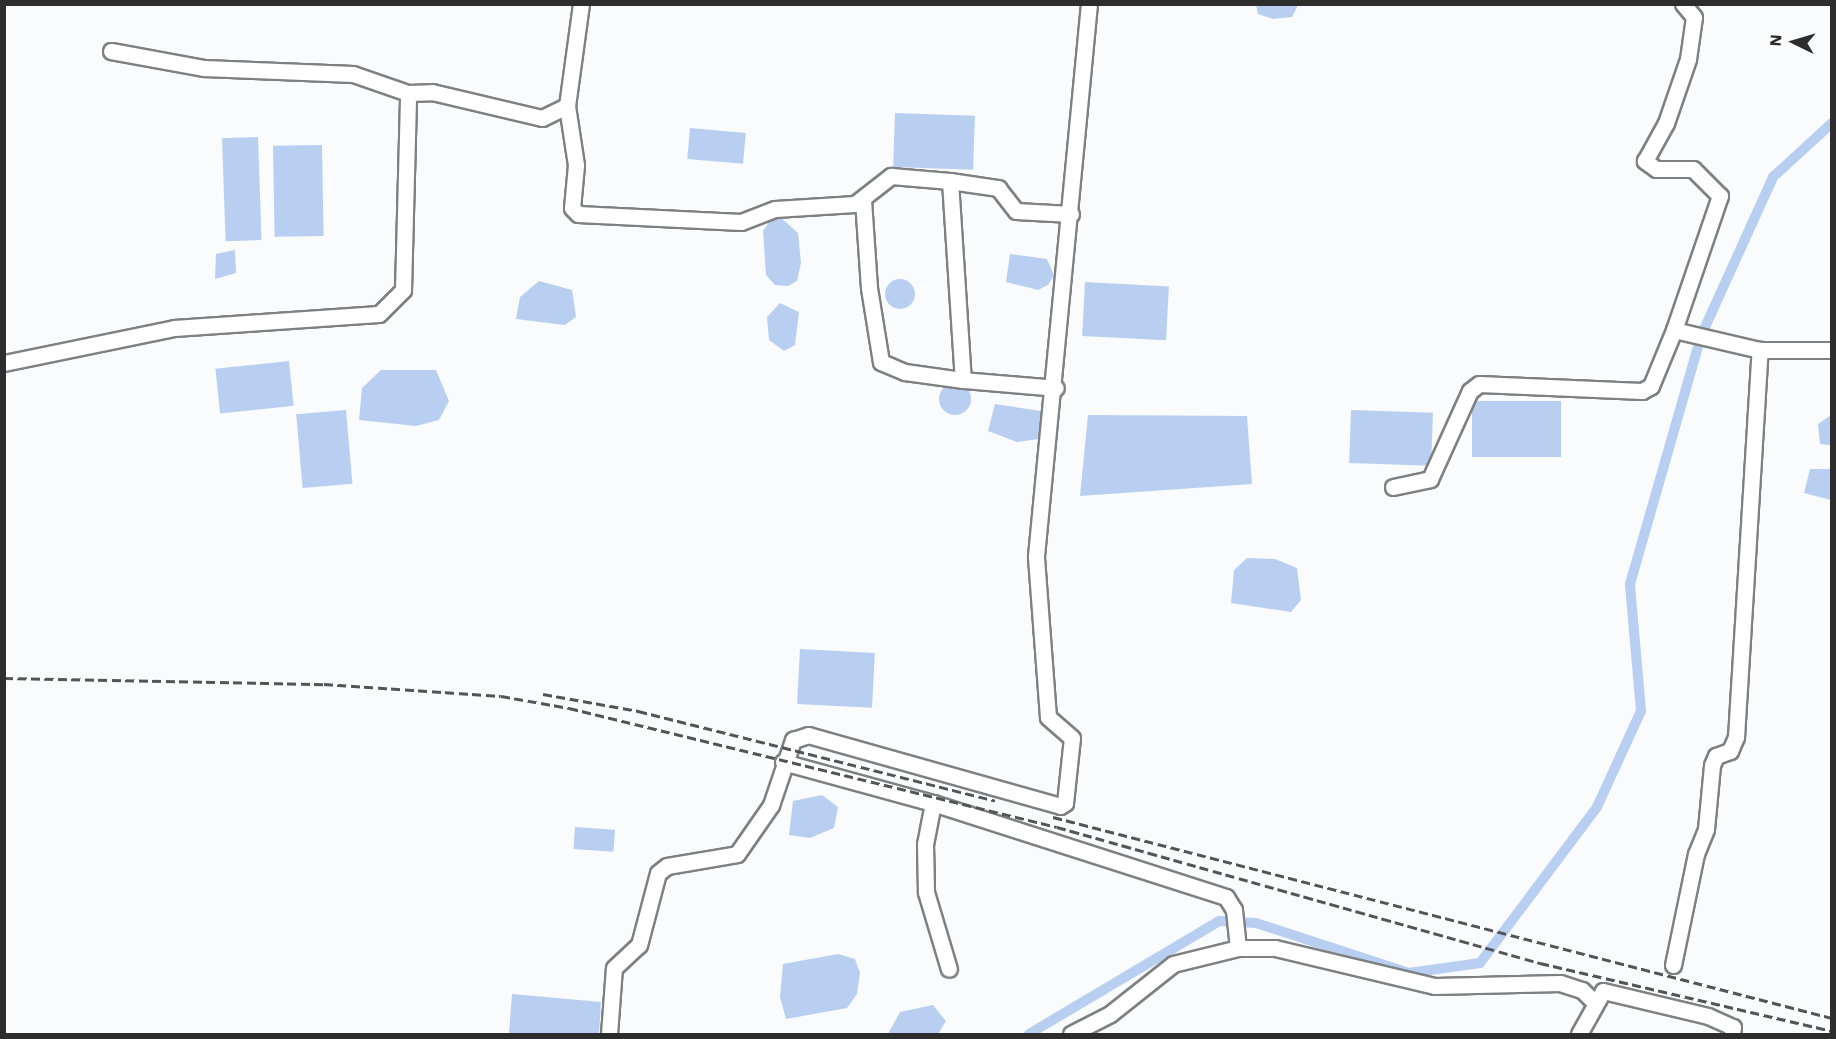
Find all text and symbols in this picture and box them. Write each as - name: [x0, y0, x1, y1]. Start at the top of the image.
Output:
- north arrow: [1764, 12, 1824, 72]
- text: N: [1766, 34, 1786, 47]

